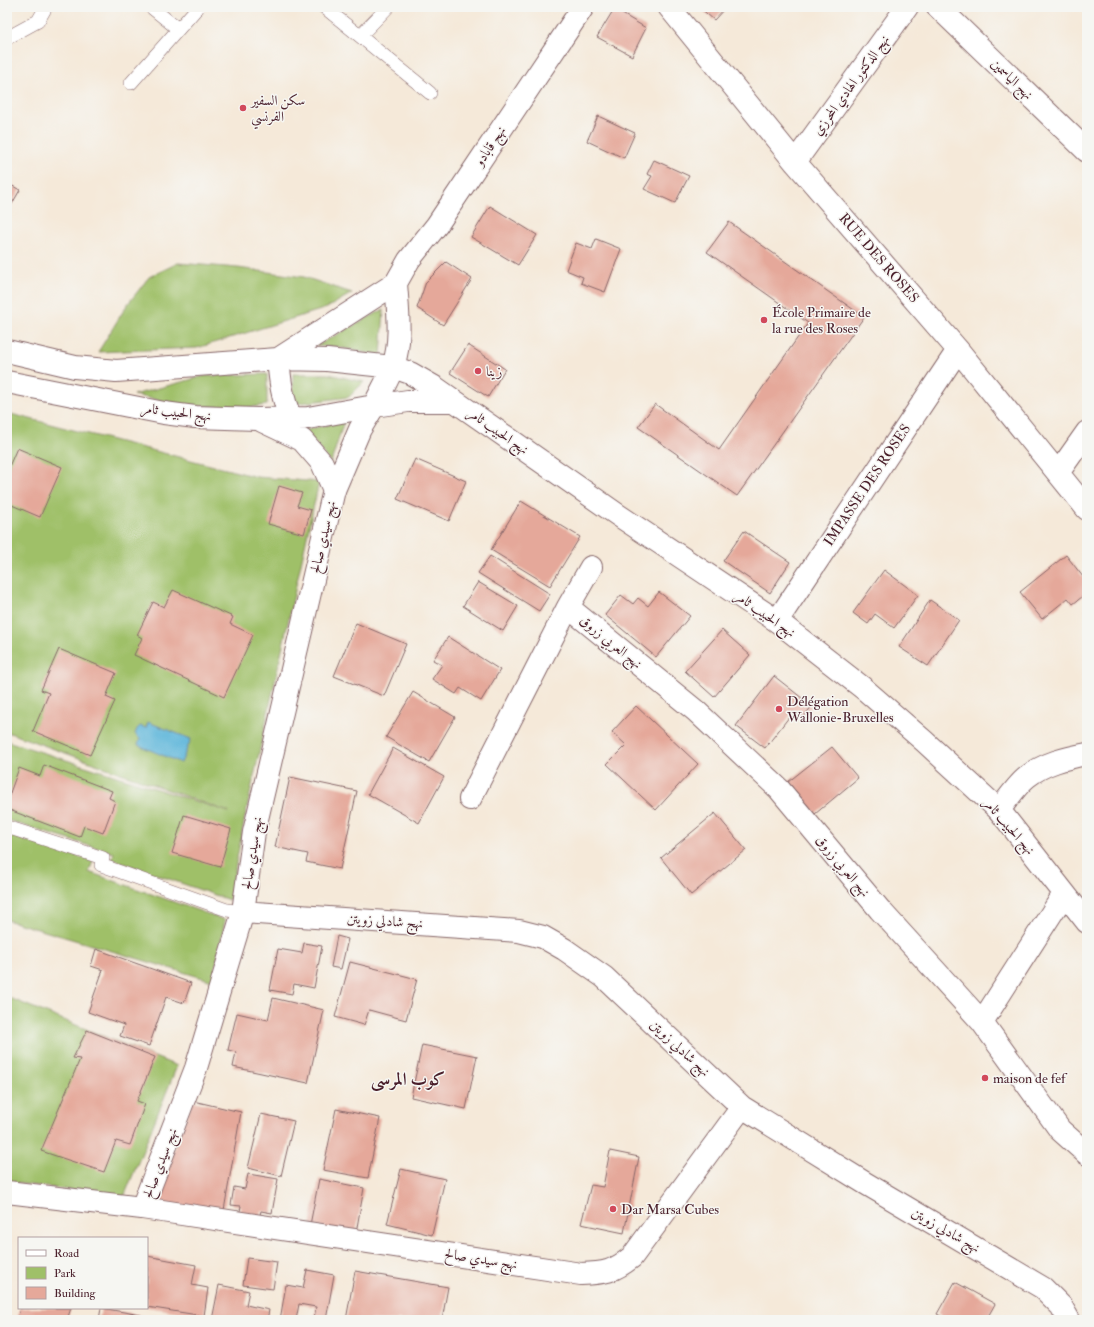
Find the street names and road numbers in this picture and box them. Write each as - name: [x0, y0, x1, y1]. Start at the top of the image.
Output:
- street label: نهج الدكتور الهادي المحرزي: [809, 31, 896, 141]
- street label: نهج الياسمين: [985, 55, 1037, 106]
- street label: نهج قابادو: [469, 123, 513, 173]
- street label: RUE DES ROSES: [835, 210, 923, 306]
- street label: نهج الحبيب ثامر: [139, 399, 212, 429]
- street label: نهج الحبيب ثامر: [462, 404, 532, 462]
- street label: IMPASSE DES ROSES: [820, 421, 914, 549]
- street label: نهج سيدي صالح: [306, 499, 343, 576]
- street label: نهج الحبيب ثامر: [729, 587, 799, 645]
- street label: نهج العربي زروق: [574, 612, 646, 675]
- street label: نهج الحبيب ثامر: [976, 794, 1039, 861]
- street label: نهج سيدي صالح: [238, 815, 270, 891]
- street label: نهج العربي زروق: [809, 832, 874, 903]
- street label: نهج شادلي زويتن: [346, 910, 423, 936]
- street label: نهج شادلي زويتن: [644, 1016, 714, 1083]
- street label: نهج سيدي صالح: [139, 1126, 185, 1202]
- street label: نهج شادلي زويتن: [907, 1204, 983, 1260]
- street label: نهج سيدي صالح: [443, 1245, 519, 1277]

